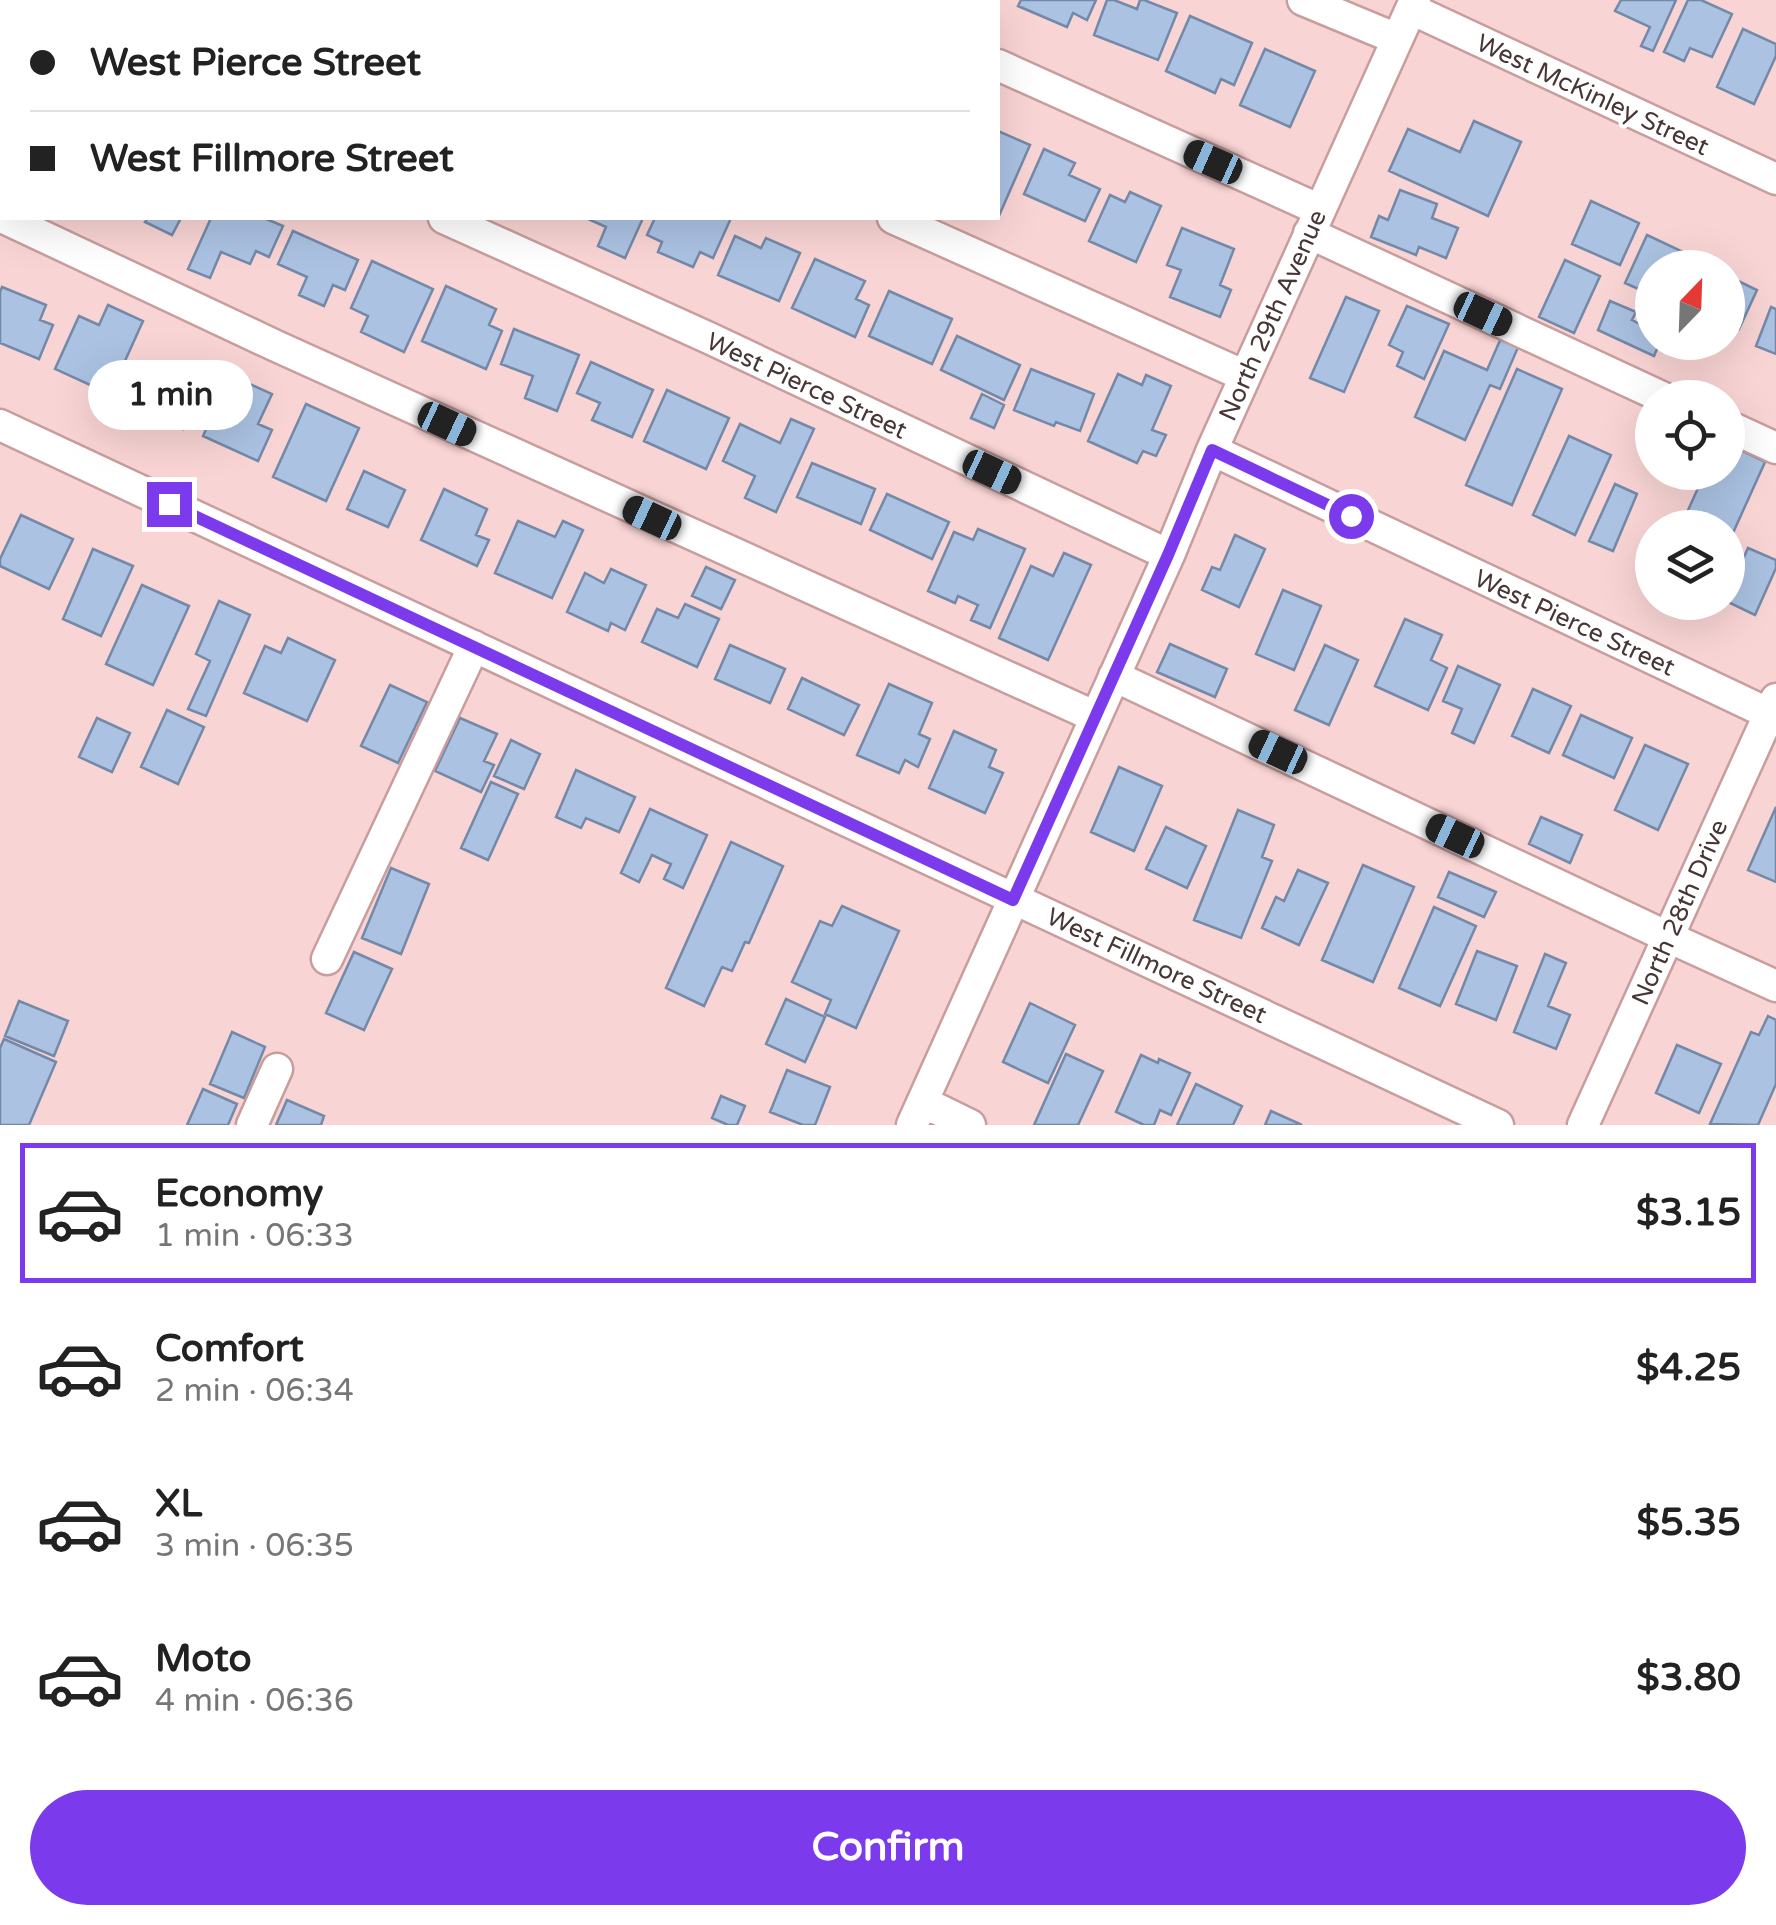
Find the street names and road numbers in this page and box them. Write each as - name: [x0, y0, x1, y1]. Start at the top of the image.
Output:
- street label: West McKinley Street: [1471, 28, 1714, 162]
- street label: North 29th Avenue: [1213, 205, 1333, 426]
- street label: West Pierce Street: [702, 326, 912, 446]
- street label: West Pierce Street: [1470, 563, 1680, 683]
- street label: North 28th Drive: [1626, 815, 1734, 1010]
- street label: West Fillmore Street: [1042, 902, 1272, 1030]

